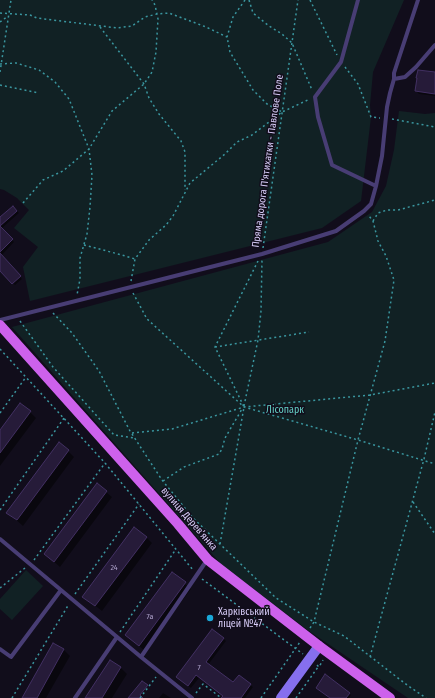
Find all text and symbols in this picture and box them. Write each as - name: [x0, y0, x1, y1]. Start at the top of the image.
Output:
- street label: Пряма дорога П'ятихатки - Павлове Поле: [250, 74, 286, 248]
- park label: Лісопарк: [266, 404, 304, 416]
- street label: вулиця Дерев’янка: [158, 485, 220, 553]
- house number: 24: [110, 563, 118, 573]
- place label: Харківський ліцей №47: [218, 606, 270, 630]
- house number: 7а: [147, 612, 153, 622]
- marker: Харківський ліцей №47: [205, 613, 215, 623]
- house number: 7: [197, 663, 201, 673]

